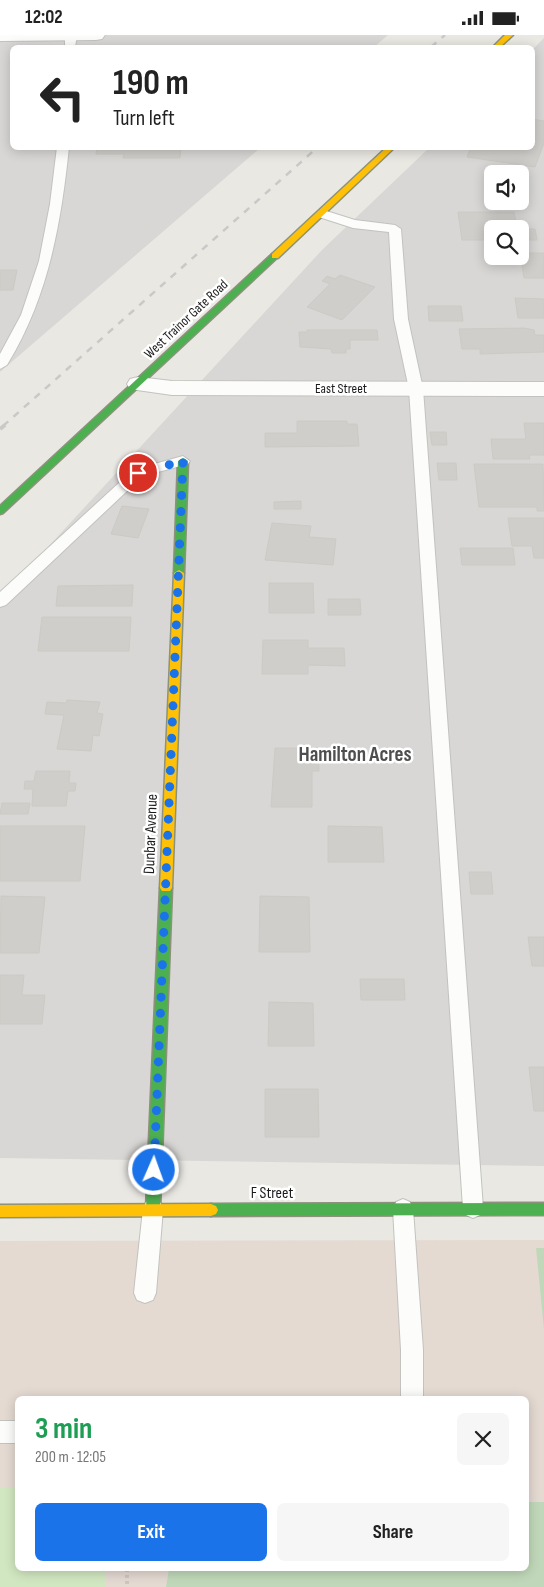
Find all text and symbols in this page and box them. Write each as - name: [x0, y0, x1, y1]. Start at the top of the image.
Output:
- text: 12:02: [25, 6, 63, 29]
- text: 190 m: [113, 62, 189, 105]
- icon: left: [30, 65, 95, 130]
- text: Turn left: [113, 105, 175, 132]
- map controls: [484, 165, 529, 265]
- button: sound: [484, 165, 529, 210]
- button: search: [484, 220, 529, 265]
- street label: West Trainor Gate Road: [141, 276, 231, 362]
- street label: East Street: [315, 380, 367, 397]
- pin: [117, 452, 159, 494]
- icon: arrive: [124, 459, 152, 487]
- district label: Hamilton Acres: [298, 742, 412, 767]
- street label: Dunbar Avenue: [140, 793, 162, 875]
- position arrow: [127, 1143, 179, 1195]
- street label: F Street: [251, 1184, 293, 1203]
- text: 3 min: [35, 1411, 92, 1447]
- button: close: [457, 1413, 509, 1465]
- text: 200 m · 12:05: [35, 1448, 106, 1467]
- button: Exit: [35, 1503, 267, 1561]
- button: Share: [277, 1503, 509, 1561]

